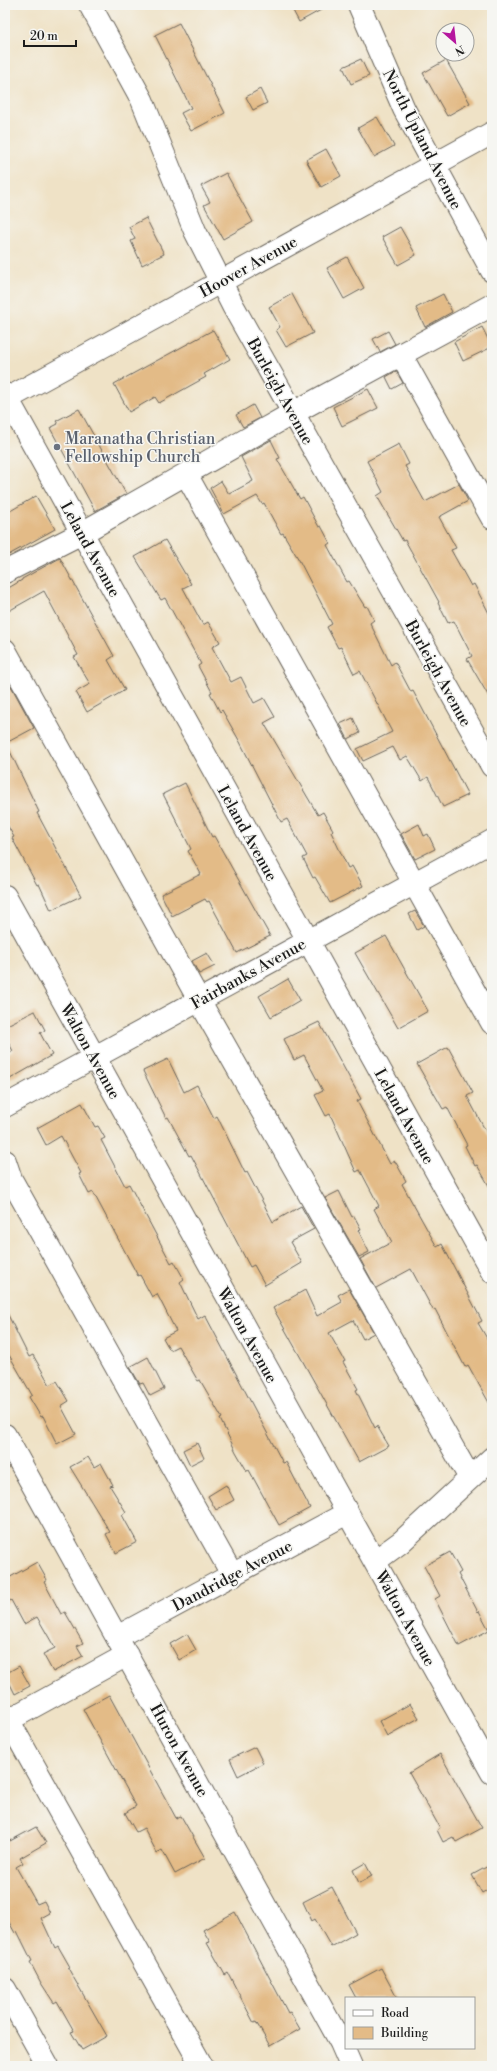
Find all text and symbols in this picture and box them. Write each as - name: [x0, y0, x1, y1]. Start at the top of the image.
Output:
- scale bar: [24, 22, 76, 48]
- north arrow: [435, 22, 475, 62]
- text: 20 m: [30, 29, 58, 44]
- text: N: [452, 42, 466, 58]
- street label: North Upland Avenue: [378, 66, 466, 213]
- street label: Hoover Avenue: [196, 232, 301, 302]
- street label: Burleigh Avenue: [242, 334, 318, 448]
- place label: Maranatha Christian Fellowship Church: [65, 429, 216, 467]
- marker: Maranatha Christian Fellowship Church: [52, 442, 62, 452]
- street label: Leland Avenue: [56, 498, 125, 601]
- street label: Burleigh Avenue: [400, 616, 476, 730]
- street label: Leland Avenue: [213, 782, 282, 885]
- street label: Fairbanks Avenue: [187, 934, 310, 1014]
- street label: Walton Avenue: [55, 999, 125, 1103]
- street label: Leland Avenue: [370, 1065, 439, 1168]
- street label: Walton Avenue: [212, 1283, 282, 1387]
- street label: Dandridge Avenue: [169, 1536, 296, 1616]
- street label: Walton Avenue: [370, 1566, 440, 1670]
- street label: Huron Avenue: [145, 1700, 213, 1800]
- legend: [345, 1997, 475, 2049]
- text: Road: [381, 2006, 409, 2021]
- text: Building: [380, 2026, 429, 2041]

